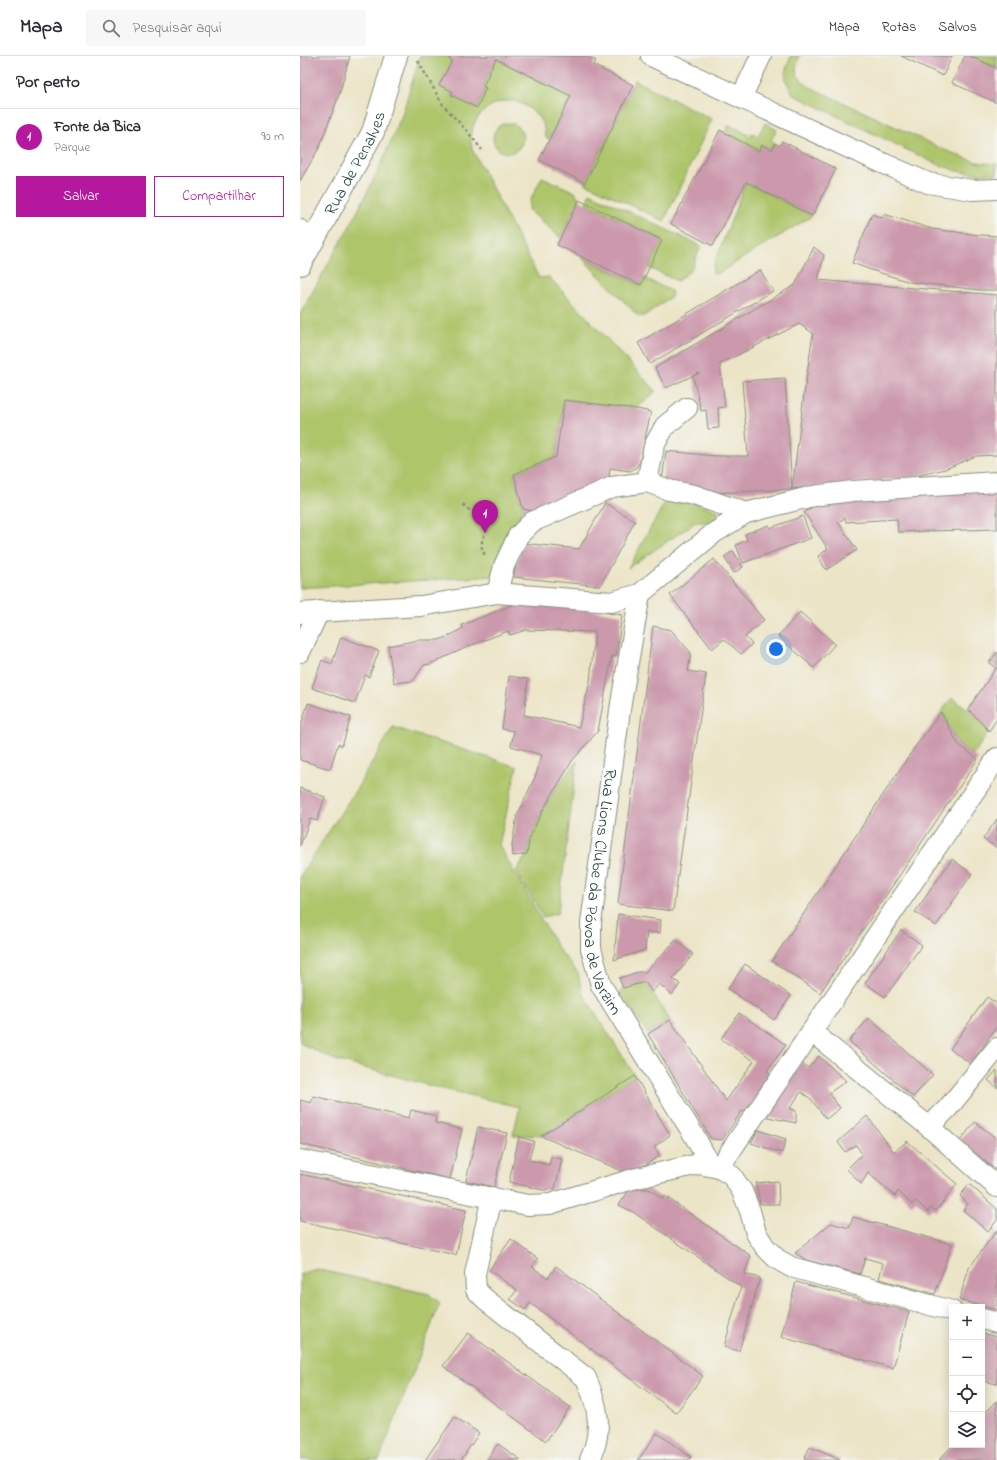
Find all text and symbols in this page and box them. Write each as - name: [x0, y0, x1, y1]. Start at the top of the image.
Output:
- search box: [86, 10, 366, 46]
- text: Mapa: [20, 14, 62, 41]
- icon: search: [100, 17, 122, 39]
- text: Pesquisar aqui: [132, 17, 222, 39]
- text: Mapa: [829, 17, 860, 38]
- text: Rotas: [882, 17, 916, 38]
- text: Salvos: [938, 17, 977, 38]
- text: Por perto: [16, 70, 80, 95]
- street label: Rua de Penalves: [318, 108, 393, 220]
- text: Fonte da Bica: [54, 116, 141, 138]
- text: 1: [27, 127, 31, 146]
- text: 90 m: [261, 127, 284, 146]
- text: Parque: [54, 138, 90, 157]
- button: Salvar: [16, 176, 146, 217]
- button: Compartilhar: [154, 176, 284, 217]
- pin: 1: [472, 500, 498, 533]
- your location: [766, 639, 786, 659]
- street label: Rua Lions Clube da Póvoa de Varzim: [577, 767, 628, 1020]
- map controls: [949, 1304, 985, 1448]
- button: +: [949, 1304, 985, 1340]
- button: −: [949, 1340, 985, 1376]
- button: locate: [949, 1376, 985, 1412]
- button: layers: [949, 1412, 985, 1448]

